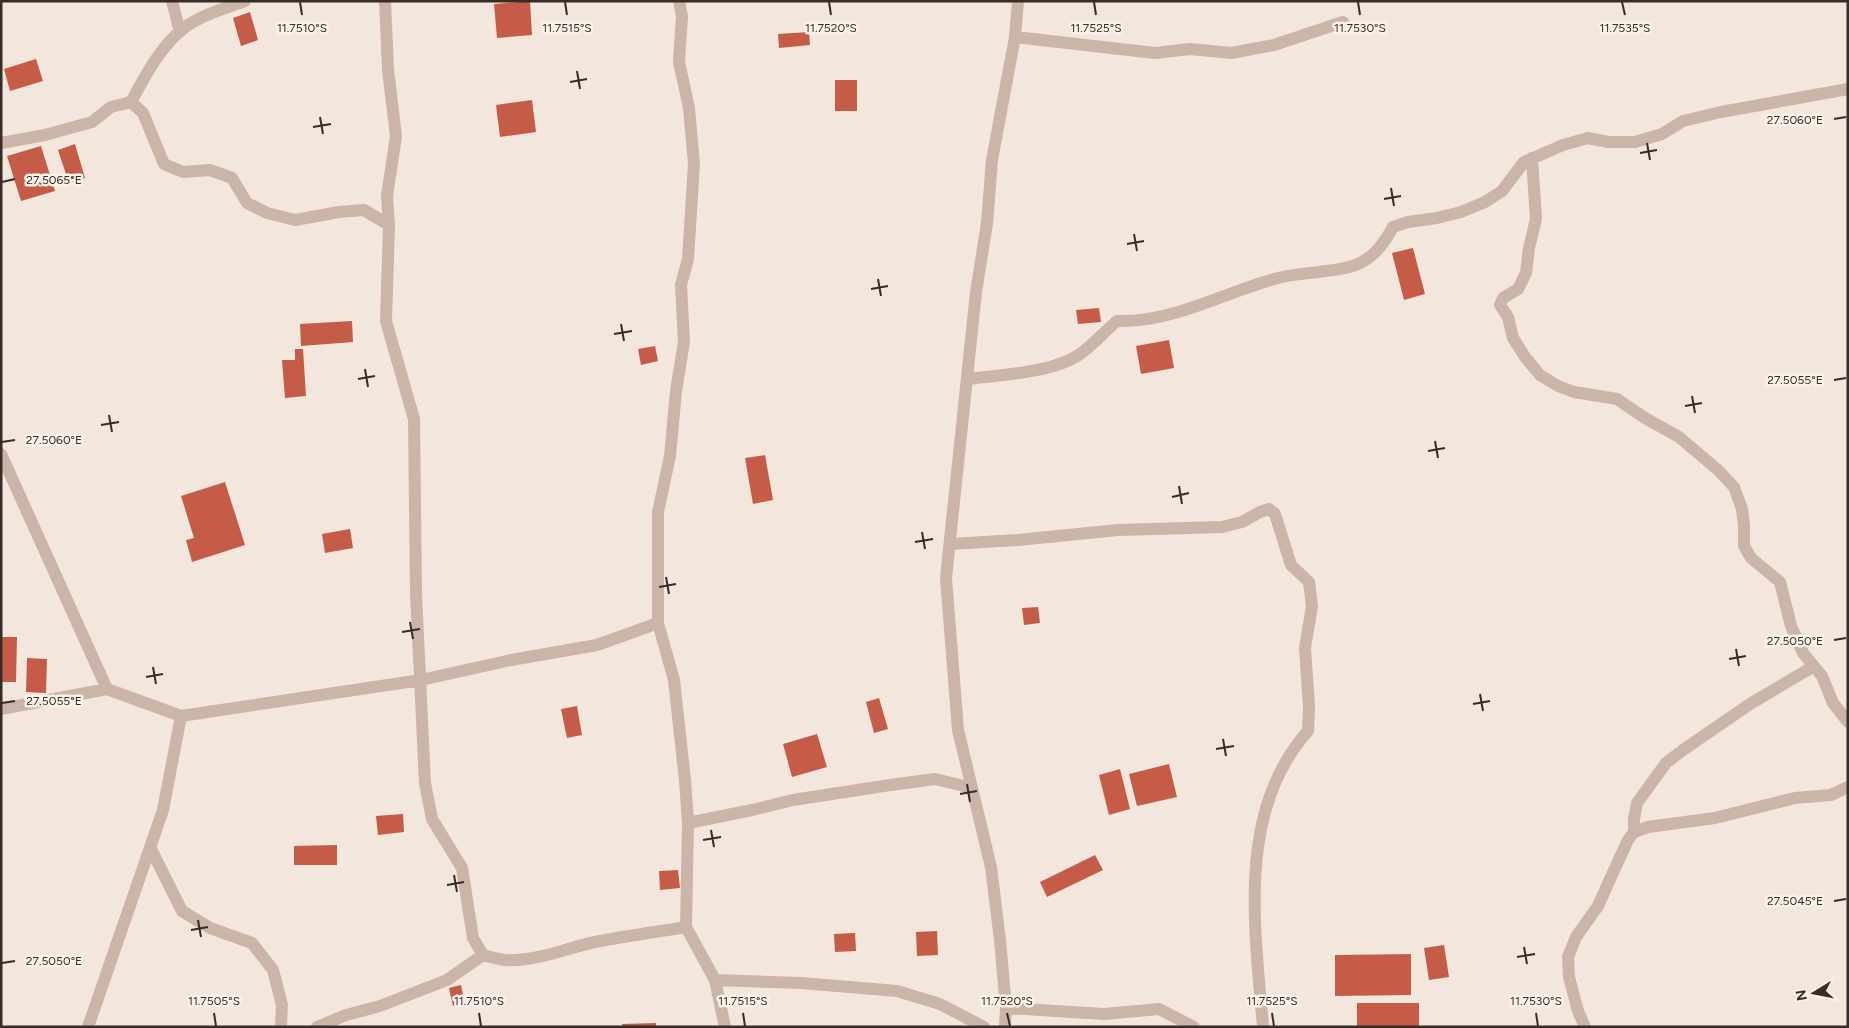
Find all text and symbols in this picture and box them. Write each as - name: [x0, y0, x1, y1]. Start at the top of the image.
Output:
- text: 11.7510°S: [277, 21, 327, 35]
- text: 11.7515°S: [542, 21, 592, 35]
- text: 11.7520°S: [805, 21, 857, 35]
- text: 11.7525°S: [1070, 21, 1122, 35]
- text: 11.7530°S: [1334, 21, 1386, 35]
- text: 11.7535°S: [1600, 21, 1650, 35]
- text: 27.5060°E: [1767, 113, 1823, 127]
- text: 27.5065°E: [26, 173, 82, 187]
- text: 27.5055°E: [1767, 373, 1823, 387]
- text: 27.5060°E: [26, 433, 82, 447]
- text: 27.5050°E: [1767, 634, 1823, 648]
- text: 27.5055°E: [26, 694, 82, 708]
- text: 27.5045°E: [1767, 894, 1823, 908]
- text: 27.5050°E: [26, 954, 82, 968]
- north arrow: [1789, 968, 1839, 1018]
- text: N: [1792, 988, 1811, 1002]
- text: 11.7505°S: [188, 994, 240, 1008]
- text: 11.7510°S: [454, 994, 504, 1008]
- text: 11.7515°S: [718, 994, 768, 1008]
- text: 11.7520°S: [981, 994, 1033, 1008]
- text: 11.7525°S: [1246, 994, 1298, 1008]
- text: 11.7530°S: [1510, 994, 1562, 1008]

